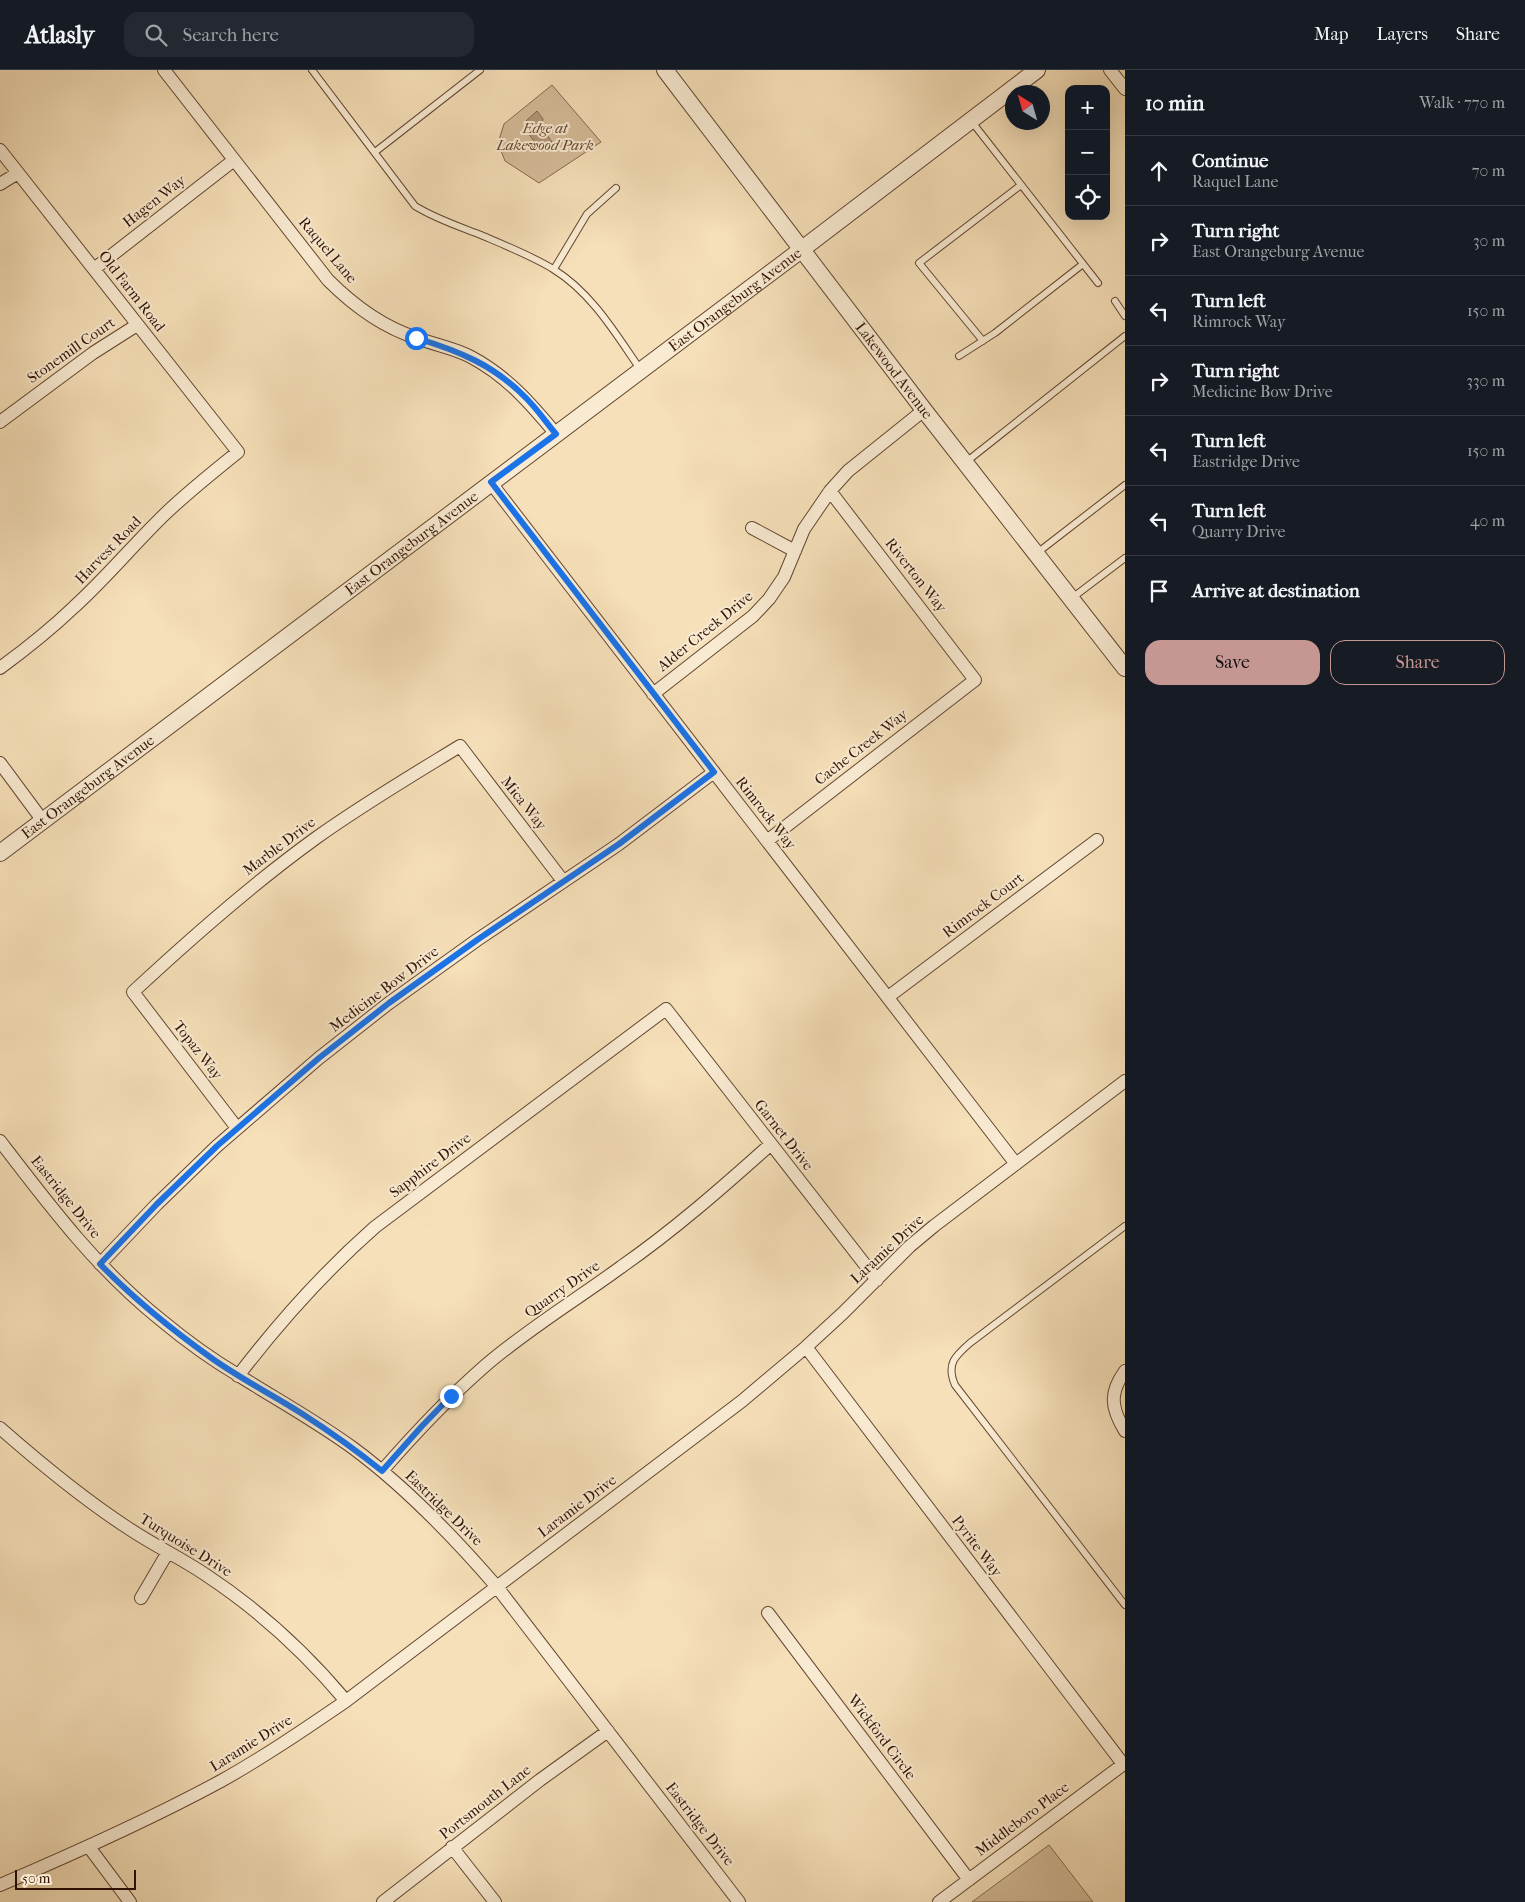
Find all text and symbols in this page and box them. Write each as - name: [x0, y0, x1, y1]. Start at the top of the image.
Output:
- search box: [124, 12, 474, 57]
- text: Atlasly: [25, 21, 94, 49]
- icon: search: [142, 21, 170, 49]
- text: Search here: [182, 24, 279, 46]
- text: Map: [1314, 24, 1348, 45]
- text: Layers: [1376, 24, 1428, 45]
- text: Share: [1456, 24, 1500, 45]
- north arrow: [1005, 85, 1050, 130]
- map controls: [1065, 85, 1110, 220]
- button: +: [1065, 85, 1110, 130]
- text: 10 min: [1145, 91, 1204, 115]
- text: Walk · 770 m: [1419, 93, 1505, 112]
- park label: Edge at Lakewood Park: [495, 119, 594, 154]
- button: −: [1065, 130, 1110, 175]
- text: Continue: [1192, 150, 1268, 172]
- icon: ahead: [1145, 157, 1173, 185]
- text: 70 m: [1472, 161, 1505, 180]
- street label: Hagen Way: [119, 170, 190, 231]
- text: Raquel Lane: [1192, 172, 1278, 191]
- button: locate: [1065, 175, 1110, 220]
- street label: Raquel Lane: [295, 213, 361, 287]
- text: Turn right: [1192, 220, 1279, 242]
- icon: right: [1145, 227, 1173, 255]
- text: 30 m: [1473, 231, 1505, 250]
- text: East Orangeburg Avenue: [1192, 242, 1365, 261]
- street label: East Orangeburg Avenue: [665, 243, 806, 356]
- street label: Old Farm Road: [95, 247, 170, 336]
- text: Turn left: [1192, 290, 1266, 312]
- icon: left: [1145, 297, 1173, 325]
- text: 150 m: [1467, 301, 1505, 320]
- text: Rimrock Way: [1192, 312, 1285, 331]
- street label: Stonemill Court: [24, 313, 119, 387]
- street label: Lakewood Avenue: [852, 319, 937, 423]
- route start: [405, 327, 428, 350]
- text: Turn right: [1192, 360, 1279, 382]
- icon: right: [1145, 367, 1173, 395]
- text: 330 m: [1466, 371, 1505, 390]
- text: Medicine Bow Drive: [1192, 382, 1333, 401]
- text: Turn left: [1192, 430, 1266, 452]
- icon: left: [1145, 437, 1173, 465]
- text: 150 m: [1467, 441, 1505, 460]
- text: Eastridge Drive: [1192, 452, 1300, 471]
- street label: East Orangeburg Avenue: [341, 487, 482, 599]
- text: Turn left: [1192, 500, 1266, 522]
- icon: left: [1145, 507, 1173, 535]
- text: 40 m: [1470, 511, 1505, 530]
- street label: Harvest Road: [71, 512, 145, 588]
- text: Quarry Drive: [1192, 522, 1285, 541]
- street label: Riverton Way: [881, 534, 951, 617]
- icon: arrive: [1145, 577, 1173, 605]
- text: Arrive at destination: [1192, 580, 1360, 602]
- street label: Alder Creek Drive: [653, 587, 757, 676]
- button: Save: [1145, 640, 1320, 685]
- button: Share: [1330, 640, 1505, 685]
- street label: Cache Creek Way: [811, 704, 912, 789]
- street label: East Orangeburg Avenue: [18, 731, 158, 843]
- street label: Mica Way: [497, 773, 551, 834]
- street label: Rimrock Way: [732, 773, 801, 854]
- street label: Marble Drive: [239, 813, 319, 879]
- street label: Rimrock Court: [939, 868, 1028, 941]
- street label: Medicine Bow Drive: [326, 942, 443, 1036]
- street label: Topaz Way: [169, 1017, 227, 1084]
- street label: Garnet Drive: [751, 1096, 818, 1175]
- street label: Sapphire Drive: [386, 1128, 475, 1201]
- street label: Eastridge Drive: [27, 1152, 105, 1242]
- street label: Laramie Drive: [847, 1210, 928, 1287]
- street label: Quarry Drive: [521, 1256, 604, 1321]
- route end: [440, 1385, 463, 1408]
- street label: Eastridge Drive: [401, 1466, 487, 1550]
- street label: Laramie Drive: [534, 1470, 620, 1541]
- street label: Turquoise Drive: [136, 1509, 236, 1581]
- street label: Pyrite Way: [948, 1512, 1006, 1581]
- street label: Wickford Circle: [844, 1690, 920, 1784]
- street label: Laramie Drive: [207, 1710, 296, 1775]
- street label: Portsmouth Lane: [436, 1760, 535, 1843]
- street label: Middleboro Place: [972, 1778, 1073, 1860]
- street label: Eastridge Drive: [662, 1779, 739, 1870]
- scale bar: [15, 1867, 136, 1890]
- text: 50 m: [22, 1870, 50, 1887]

